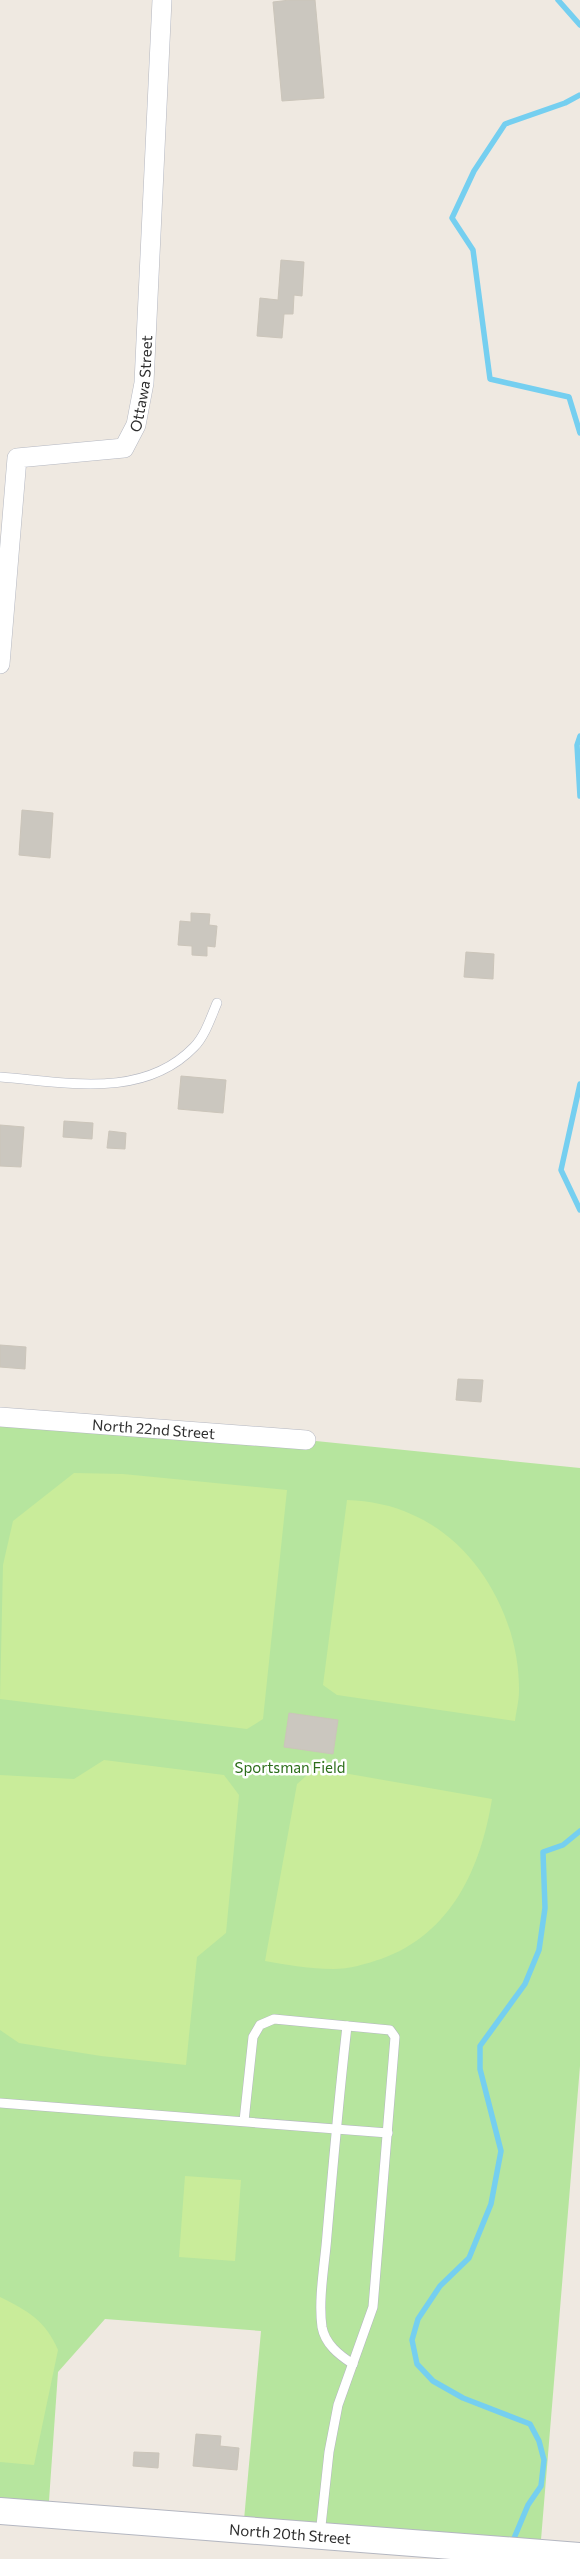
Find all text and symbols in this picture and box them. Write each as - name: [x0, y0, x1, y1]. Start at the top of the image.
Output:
- street label: Ottawa Street: [125, 335, 155, 435]
- street label: North 22nd Street: [91, 1415, 216, 1442]
- park label: Sportsman Field: [235, 1758, 345, 1776]
- street label: North 20th Street: [229, 2520, 352, 2547]

